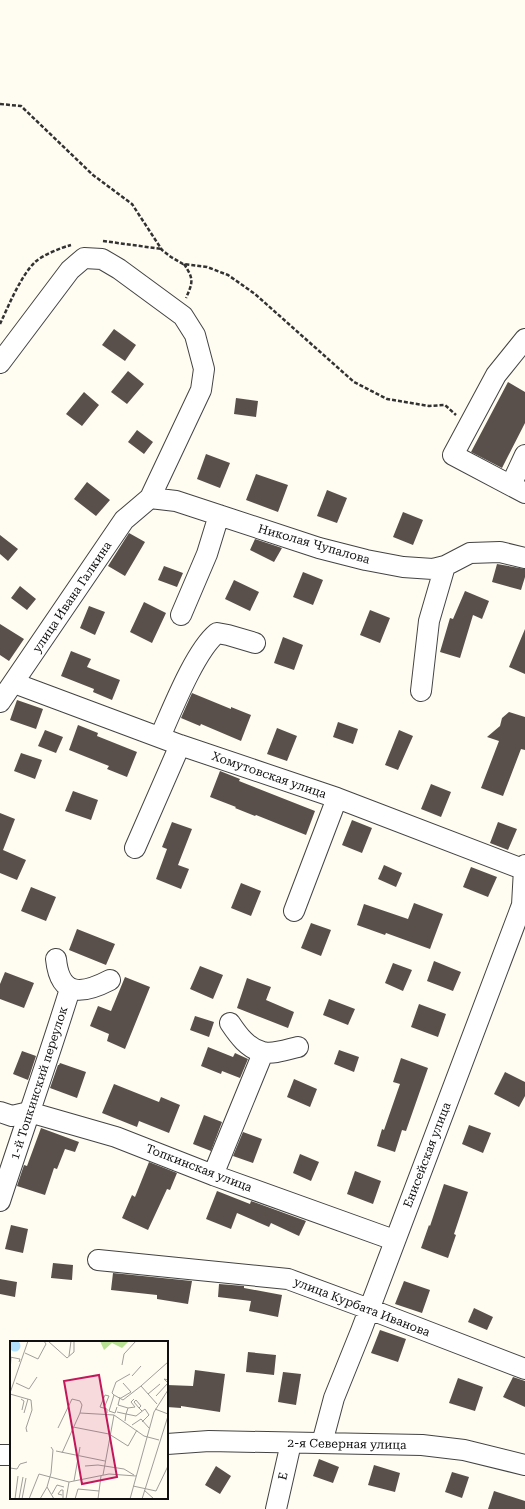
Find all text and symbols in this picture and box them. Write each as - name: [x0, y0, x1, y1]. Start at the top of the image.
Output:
- street label: Николая Чупалова: [256, 521, 372, 567]
- street label: улица Ивана Галкина: [30, 538, 115, 655]
- street label: Хомутовская улица: [210, 749, 329, 801]
- street label: 1-й Топкинский переулок: [8, 1004, 71, 1161]
- street label: Енисейская улица: [400, 1100, 454, 1210]
- street label: Топкинская улица: [144, 1141, 255, 1195]
- street label: улица Курбата Иванова: [292, 1275, 432, 1340]
- inset map: [10, 1341, 168, 1499]
- street label: 2-я Северная улица: [287, 1436, 407, 1452]
- street label: E: [275, 1471, 291, 1481]

